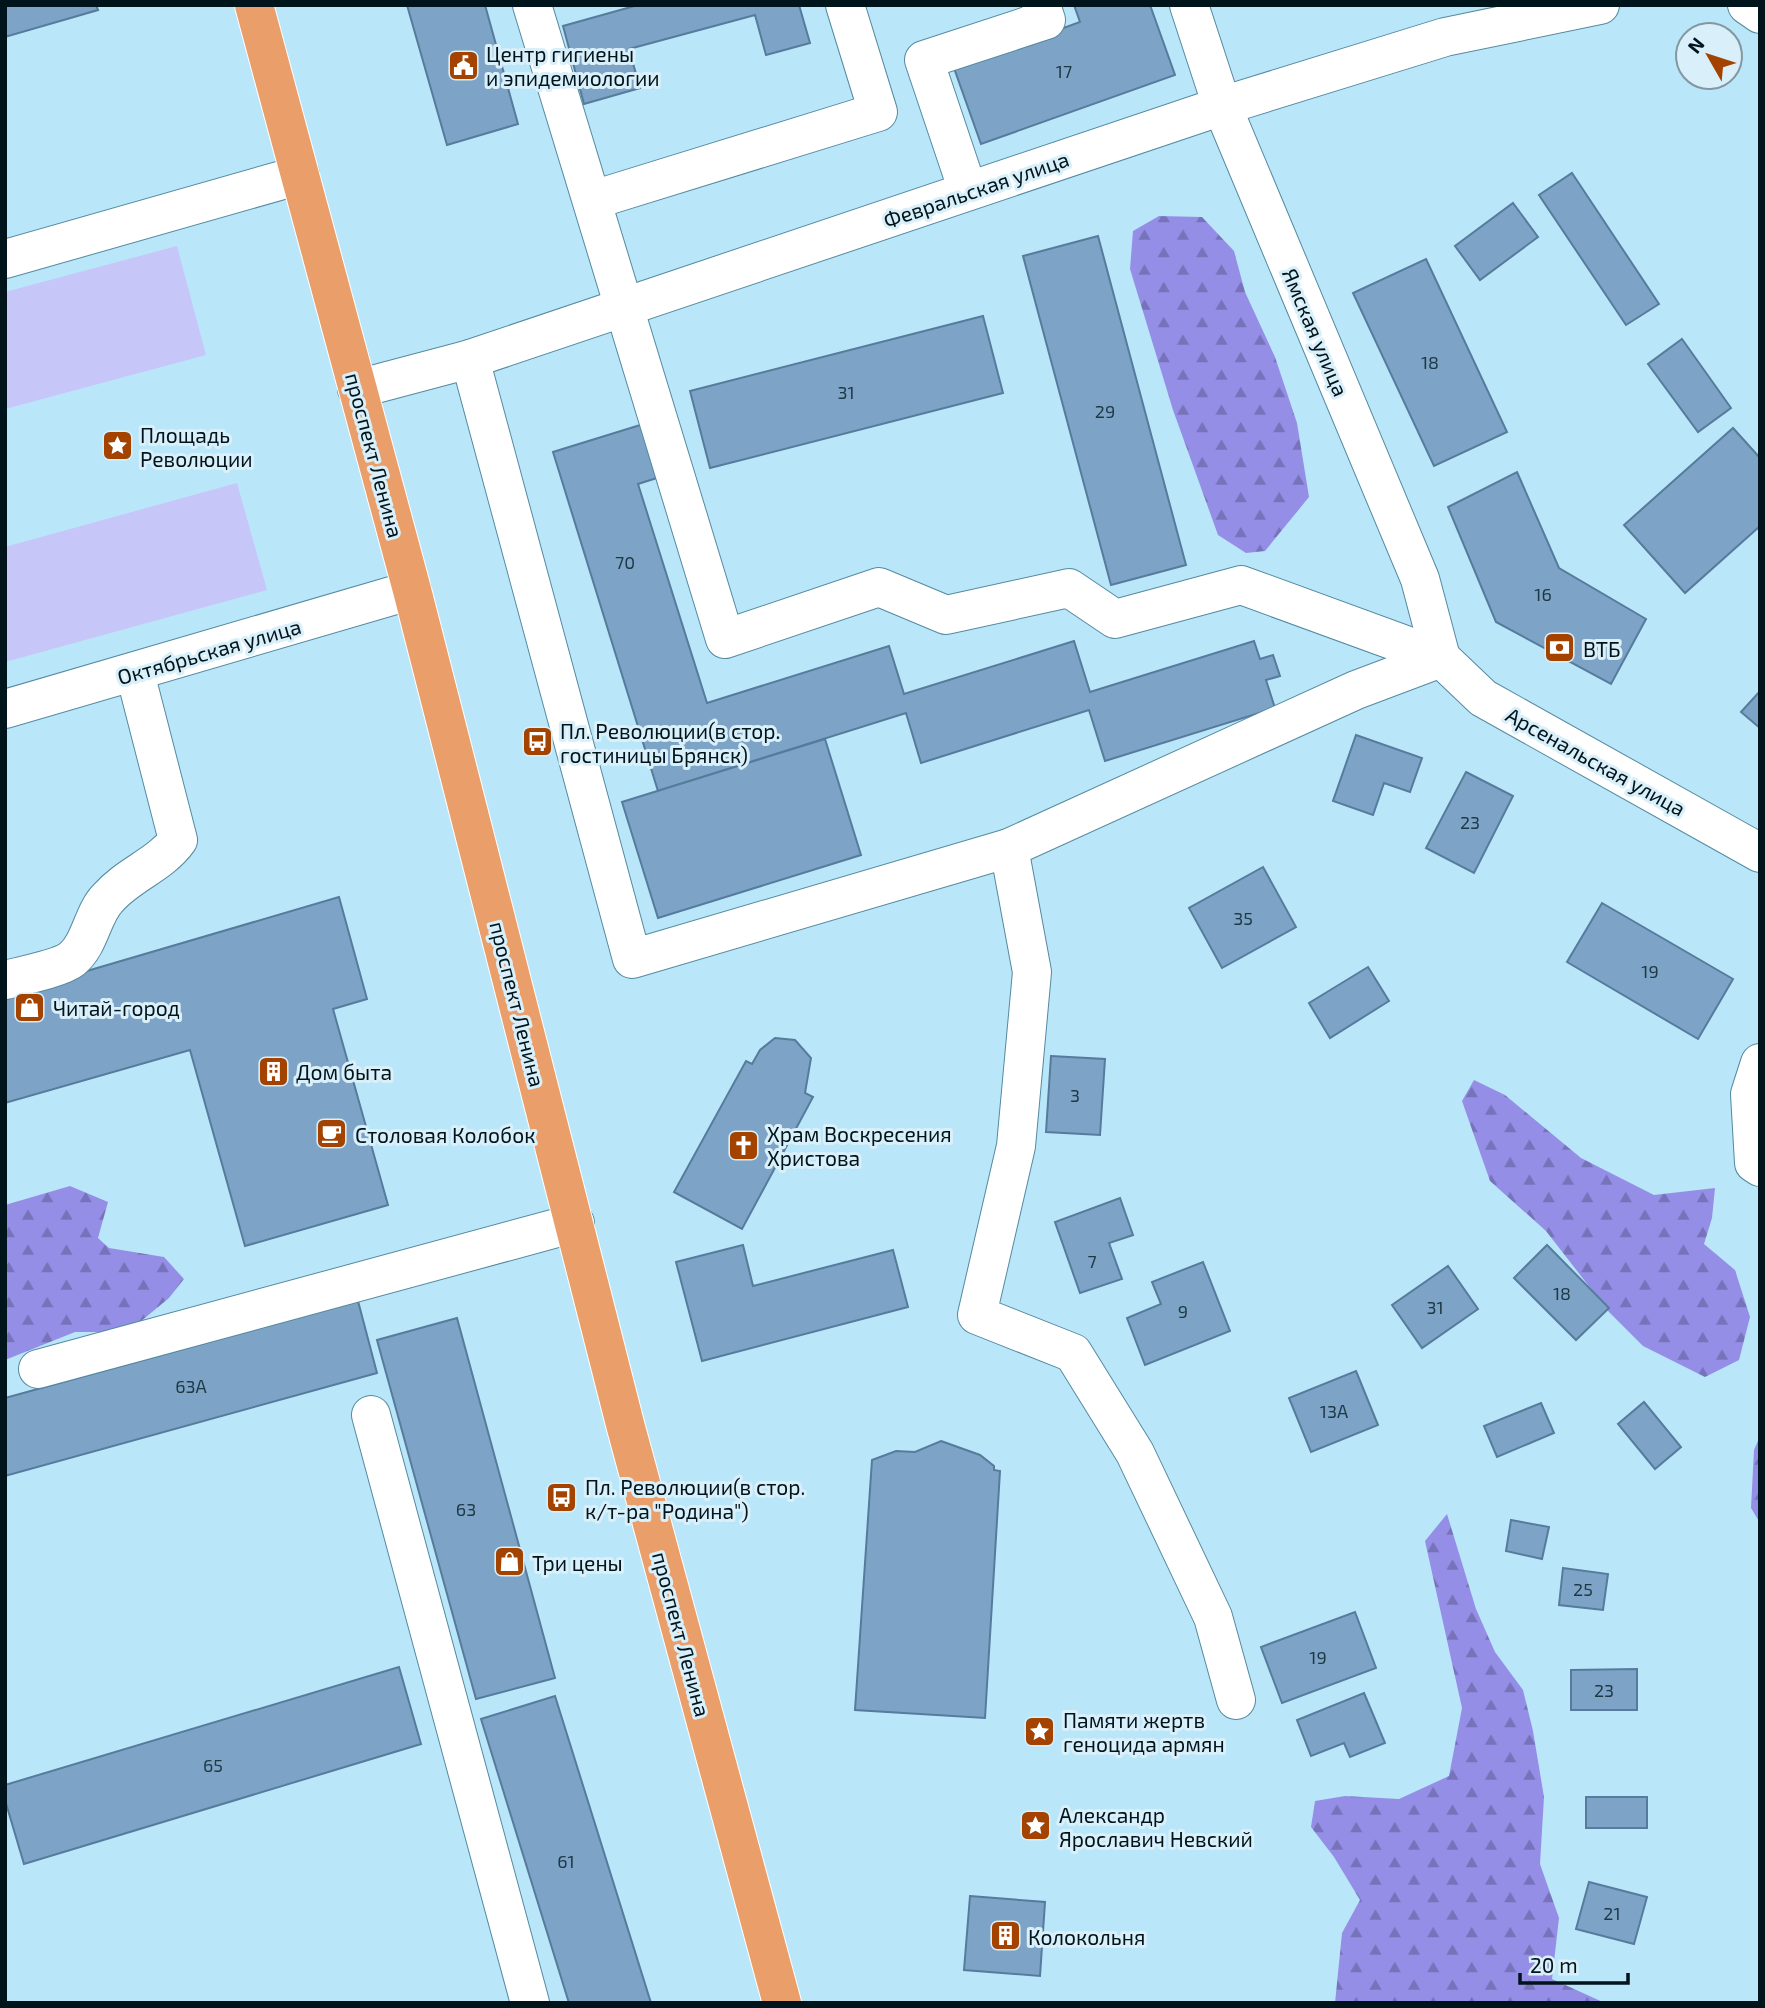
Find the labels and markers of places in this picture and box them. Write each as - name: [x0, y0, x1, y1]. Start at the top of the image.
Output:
- place label: Центр гигиены и эпидемиологии: [486, 41, 660, 90]
- public building icon: Центр гигиены и эпидемиологии: [446, 48, 480, 82]
- place label: Площадь Революции: [140, 422, 253, 471]
- place icon: Площадь Революции: [100, 429, 134, 463]
- bank icon: ВТБ: [1543, 631, 1577, 665]
- place label: ВТБ: [1583, 636, 1621, 661]
- place label: Пл. Революции(в стор. гостиницы Брянск): [560, 718, 780, 767]
- bus stop icon: Пл. Революции(в стор. гостиницы Брянск): [520, 725, 554, 759]
- shop icon: Читай-город: [13, 990, 47, 1024]
- place label: Читай-город: [53, 995, 180, 1020]
- building icon: Дом быта: [256, 1054, 290, 1088]
- place label: Дом быта: [296, 1059, 392, 1084]
- cafe icon: Столовая Колобок: [315, 1117, 349, 1151]
- place label: Храм Воскресения Христова: [767, 1121, 952, 1170]
- place label: Столовая Колобок: [355, 1122, 535, 1147]
- church icon: Храм Воскресения Христова: [727, 1128, 761, 1162]
- place label: Пл. Революции(в стор. к/т-ра "Родина"): [585, 1474, 805, 1523]
- bus stop icon: Пл. Революции(в стор. к/т-ра "Родина"): [545, 1481, 579, 1515]
- shop icon: Три цены: [492, 1545, 526, 1579]
- place label: Три цены: [532, 1550, 623, 1575]
- place label: Памяти жертв геноцида армян: [1063, 1707, 1225, 1756]
- place icon: Памяти жертв геноцида армян: [1023, 1714, 1057, 1748]
- place label: Александр Ярославич Невский: [1059, 1802, 1253, 1851]
- place icon: Александр Ярославич Невский: [1019, 1809, 1053, 1843]
- building icon: Колокольня: [988, 1919, 1022, 1953]
- place label: Колокольня: [1028, 1924, 1145, 1949]

